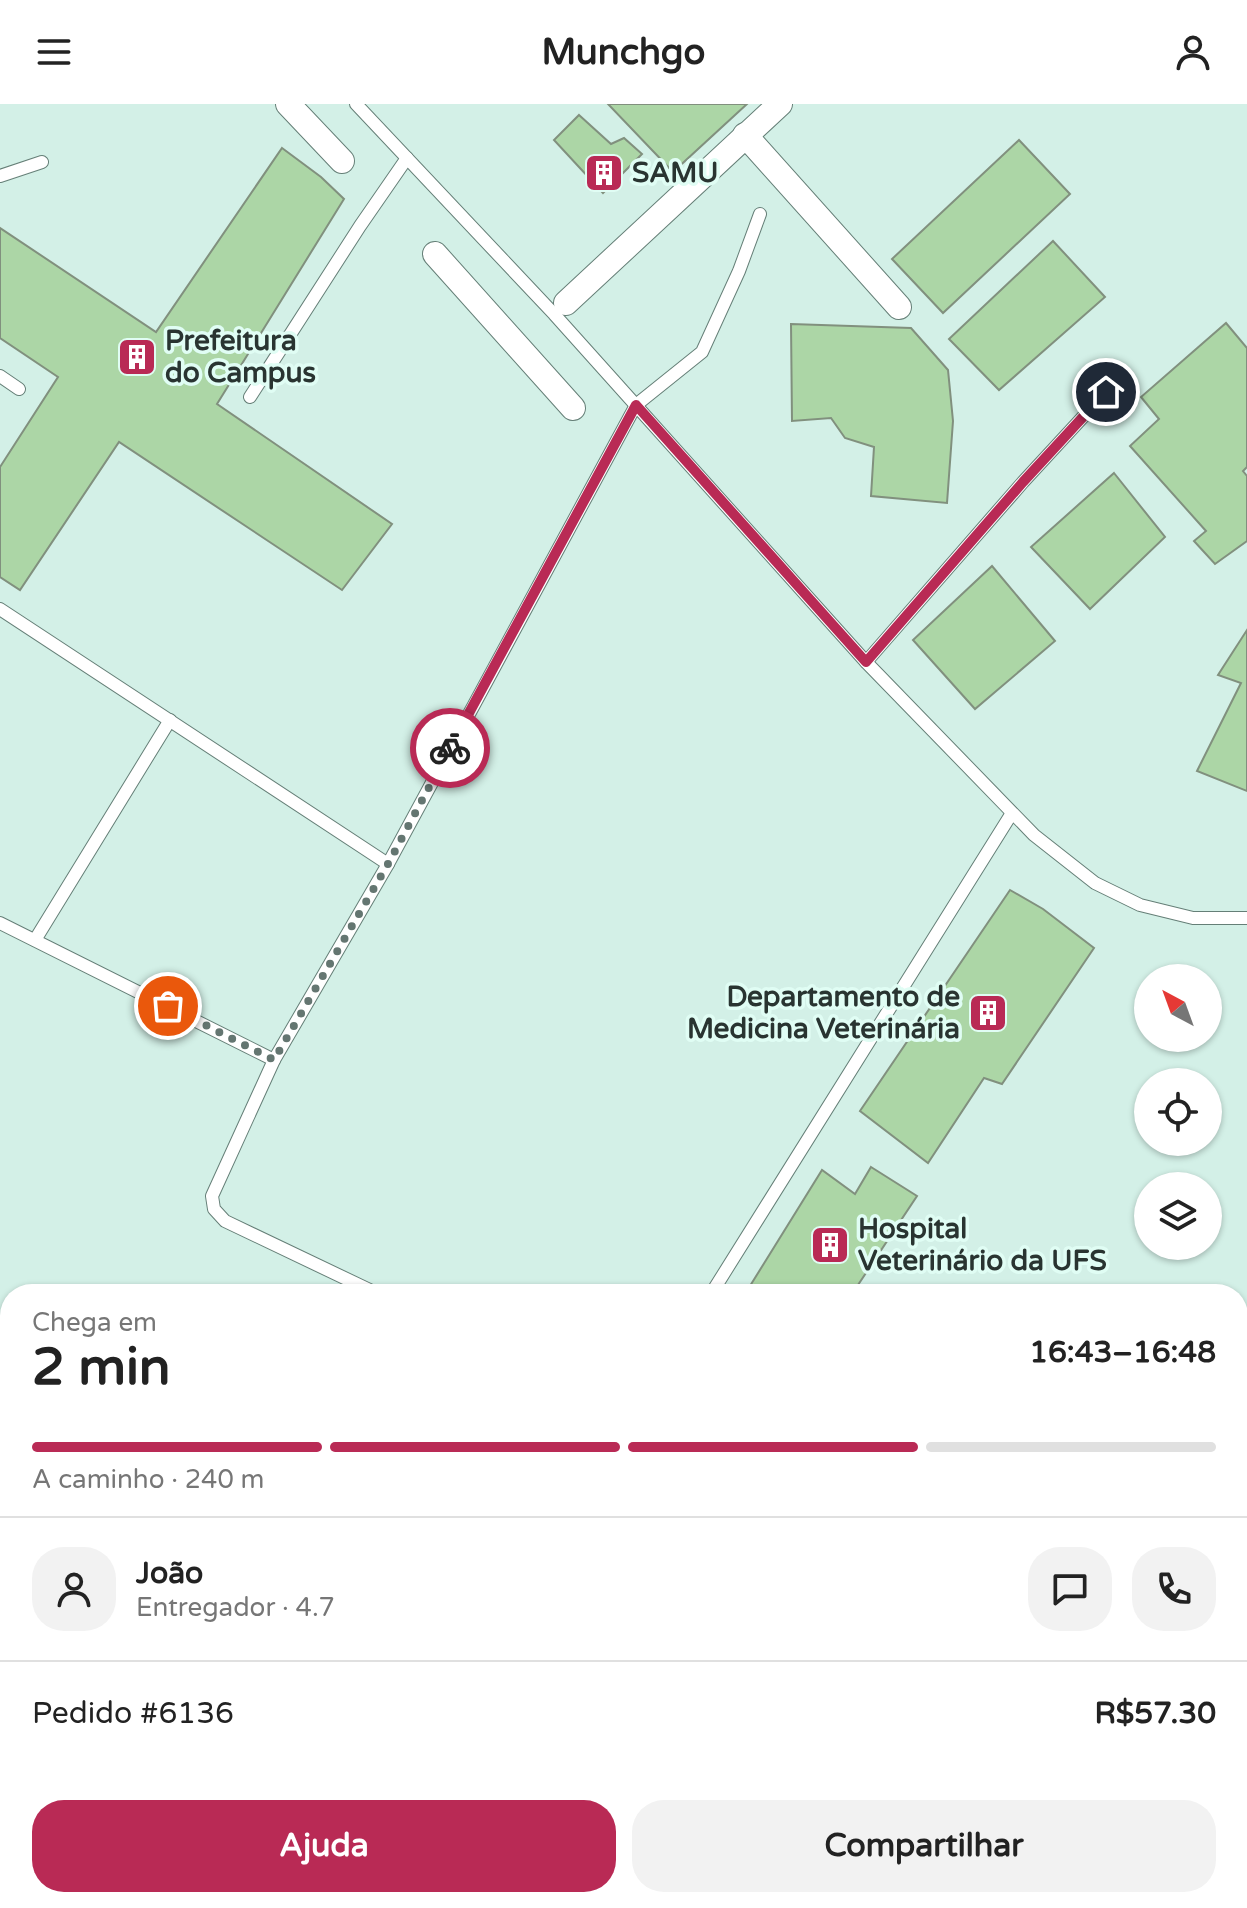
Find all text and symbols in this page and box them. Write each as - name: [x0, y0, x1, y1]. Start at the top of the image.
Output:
- icon: menu: [32, 30, 76, 74]
- icon: person: [1171, 30, 1215, 74]
- text: Munchgo: [542, 31, 705, 74]
- building icon: SAMU: [583, 152, 625, 194]
- place label: SAMU: [632, 156, 718, 190]
- place label: Prefeitura do Campus: [165, 324, 316, 390]
- building icon: Prefeitura do Campus: [116, 336, 158, 378]
- pin: [1072, 358, 1140, 426]
- icon: home: [1084, 370, 1128, 414]
- courier: [410, 708, 490, 788]
- icon: bike: [428, 726, 472, 770]
- north arrow: [1134, 964, 1222, 1052]
- map controls: [1134, 964, 1222, 1260]
- pin: [134, 972, 202, 1040]
- place label: Departamento de Medicina Veterinária: [687, 980, 960, 1046]
- icon: bag: [146, 984, 190, 1028]
- building icon: Departamento de Medicina Veterinária: [967, 992, 1009, 1034]
- button: locate: [1134, 1068, 1222, 1156]
- button: layers: [1134, 1172, 1222, 1260]
- place label: Hospital Veterinário da UFS: [858, 1212, 1107, 1278]
- building icon: Hospital Veterinário da UFS: [809, 1224, 851, 1266]
- text: Chega em: [32, 1307, 157, 1338]
- text: 16:43–16:48: [1029, 1334, 1216, 1371]
- text: 2 min: [32, 1336, 171, 1399]
- text: A caminho · 240 m: [32, 1464, 264, 1495]
- button: person: [32, 1547, 116, 1631]
- button: chat: [1028, 1547, 1112, 1631]
- button: phone: [1132, 1547, 1216, 1631]
- text: João: [136, 1555, 203, 1592]
- text: Entregador · 4.7: [136, 1592, 335, 1623]
- text: Pedido #6136: [32, 1695, 234, 1732]
- text: R$57.30: [1095, 1695, 1216, 1732]
- button: Ajuda: [32, 1800, 616, 1892]
- button: Compartilhar: [632, 1800, 1216, 1892]

